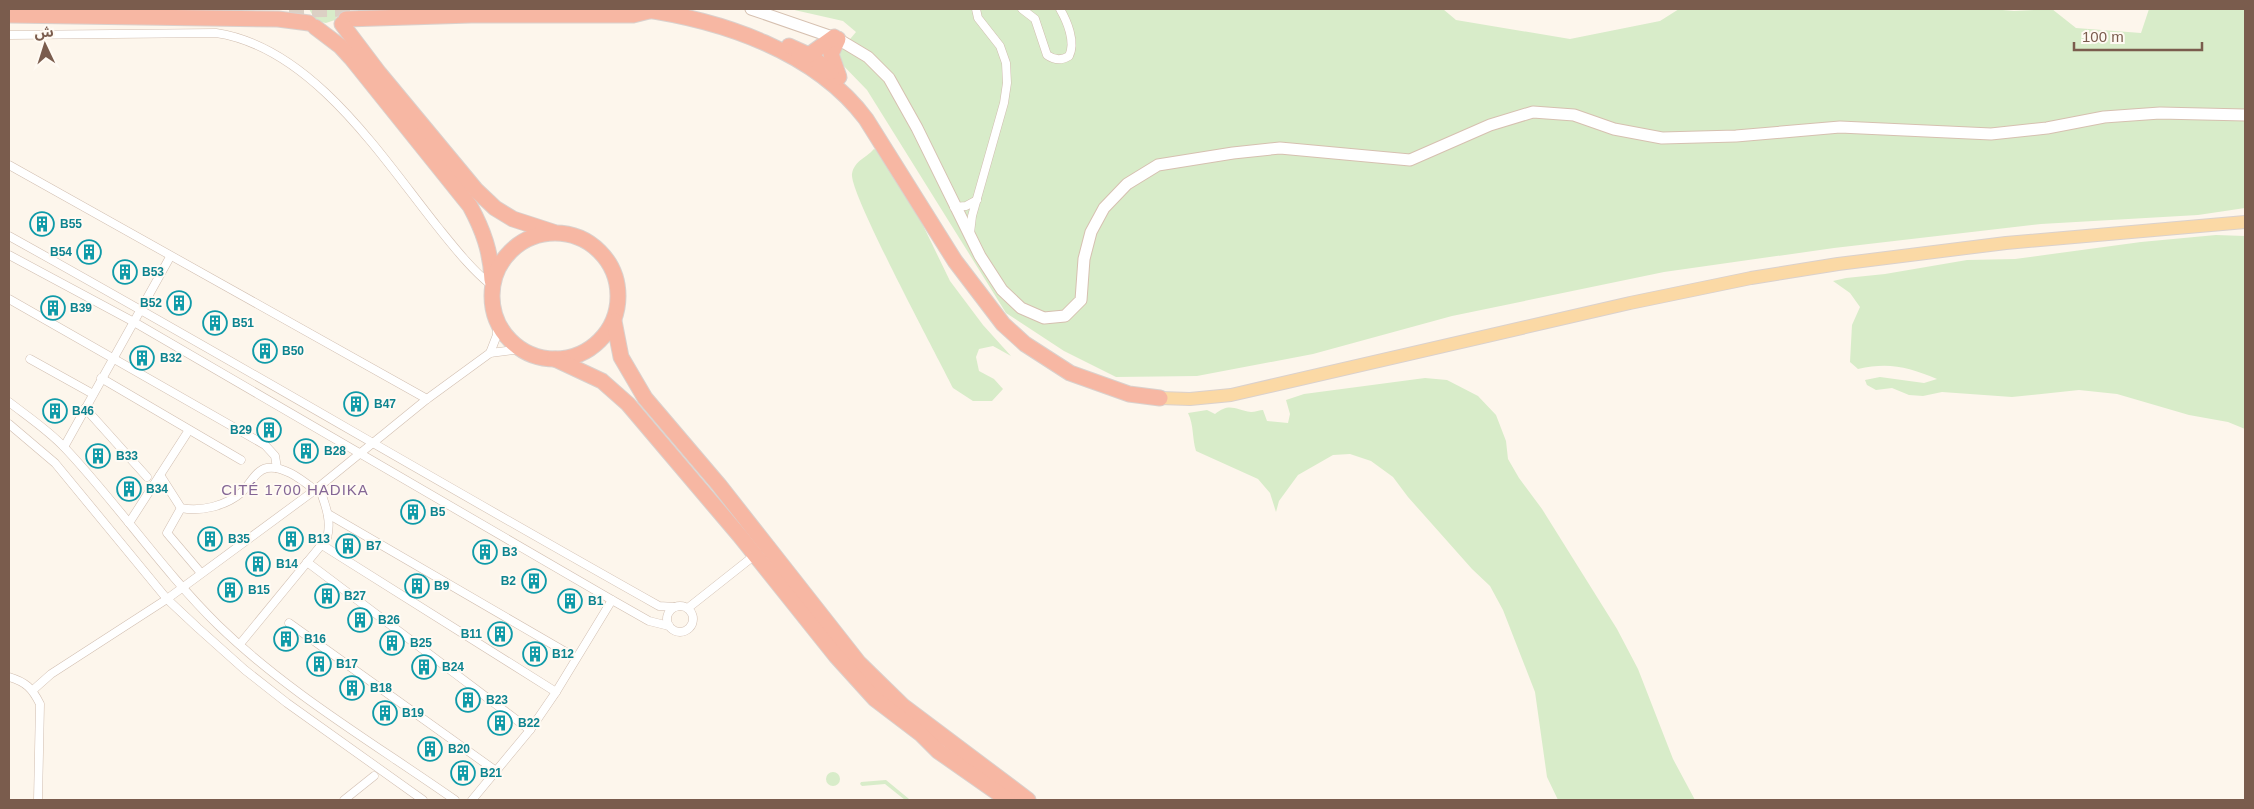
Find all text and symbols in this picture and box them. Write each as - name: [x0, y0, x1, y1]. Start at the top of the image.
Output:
- north arrow: [20, 20, 70, 70]
- scale bar: [2074, 20, 2202, 52]
- text: ش: [34, 23, 54, 41]
- text: 100 m: [2082, 28, 2124, 45]
- building icon: B55: [29, 211, 55, 237]
- place label: B55: [60, 217, 82, 231]
- building icon: B54: [76, 239, 102, 265]
- place label: B54: [50, 245, 72, 259]
- building icon: B53: [112, 259, 138, 285]
- place label: B53: [142, 265, 164, 279]
- building icon: B52: [166, 290, 192, 316]
- building icon: B39: [40, 295, 66, 321]
- place label: B52: [140, 296, 162, 310]
- place label: B39: [70, 301, 92, 315]
- building icon: B51: [202, 310, 228, 336]
- place label: B51: [232, 316, 254, 330]
- building icon: B50: [252, 338, 278, 364]
- place label: B50: [282, 344, 304, 358]
- building icon: B32: [129, 345, 155, 371]
- place label: B32: [160, 351, 182, 365]
- building icon: B47: [343, 391, 369, 417]
- place label: B47: [374, 397, 396, 411]
- building icon: B46: [42, 398, 68, 424]
- place label: B46: [72, 404, 94, 418]
- building icon: B29: [256, 417, 282, 443]
- place label: B29: [230, 423, 252, 437]
- building icon: B28: [293, 438, 319, 464]
- building icon: B33: [85, 443, 111, 469]
- place label: B28: [324, 444, 346, 458]
- place label: B33: [116, 449, 138, 463]
- building icon: B34: [116, 476, 142, 502]
- district label: CITÉ 1700 HADIKA: [221, 481, 369, 498]
- place label: B34: [146, 482, 168, 496]
- building icon: B5: [400, 499, 426, 525]
- place label: B5: [430, 505, 446, 519]
- building icon: B35: [197, 526, 223, 552]
- building icon: B13: [278, 526, 304, 552]
- place label: B35: [228, 532, 250, 546]
- place label: B13: [308, 532, 330, 546]
- building icon: B7: [335, 533, 361, 559]
- place label: B7: [366, 539, 382, 553]
- building icon: B3: [472, 539, 498, 565]
- place label: B3: [502, 545, 518, 559]
- building icon: B14: [245, 551, 271, 577]
- place label: B14: [276, 557, 298, 571]
- building icon: B2: [521, 568, 547, 594]
- building icon: B9: [404, 573, 430, 599]
- place label: B2: [501, 574, 516, 588]
- building icon: B15: [217, 577, 243, 603]
- place label: B9: [434, 579, 450, 593]
- place label: B15: [248, 583, 270, 597]
- building icon: B27: [314, 583, 340, 609]
- building icon: B1: [557, 588, 583, 614]
- place label: B27: [344, 589, 366, 603]
- place label: B1: [588, 594, 604, 608]
- building icon: B26: [347, 607, 373, 633]
- place label: B26: [378, 613, 400, 627]
- building icon: B11: [487, 621, 513, 647]
- building icon: B16: [273, 626, 299, 652]
- place label: B11: [461, 627, 482, 641]
- building icon: B25: [379, 630, 405, 656]
- place label: B16: [304, 632, 326, 646]
- place label: B25: [410, 636, 432, 650]
- building icon: B12: [522, 641, 548, 667]
- place label: B12: [552, 647, 574, 661]
- building icon: B17: [306, 651, 332, 677]
- building icon: B24: [411, 654, 437, 680]
- place label: B17: [336, 657, 358, 671]
- place label: B24: [442, 660, 464, 674]
- building icon: B18: [339, 675, 365, 701]
- place label: B18: [370, 681, 392, 695]
- building icon: B23: [455, 687, 481, 713]
- place label: B23: [486, 693, 508, 707]
- building icon: B19: [372, 700, 398, 726]
- place label: B19: [402, 706, 424, 720]
- building icon: B22: [487, 710, 513, 736]
- place label: B22: [518, 716, 540, 730]
- building icon: B20: [417, 736, 443, 762]
- place label: B20: [448, 742, 470, 756]
- building icon: B21: [450, 760, 476, 786]
- place label: B21: [480, 766, 502, 780]

